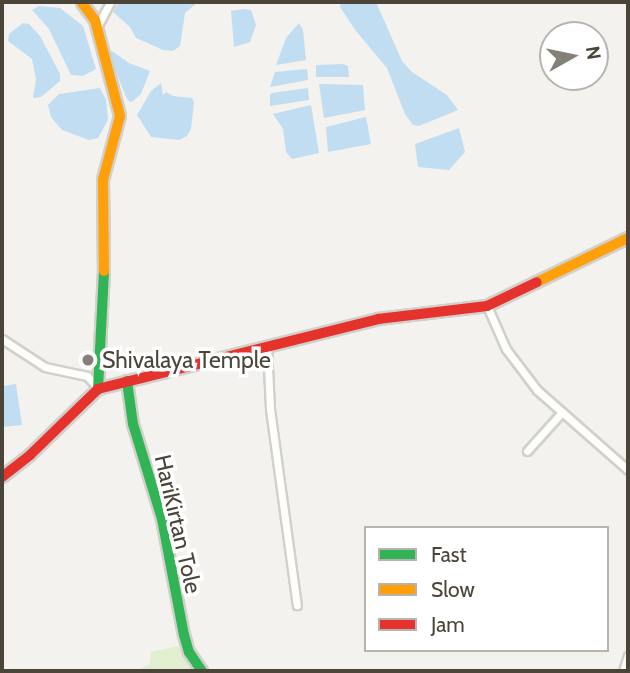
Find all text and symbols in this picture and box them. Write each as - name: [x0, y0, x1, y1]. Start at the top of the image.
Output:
- north arrow: [539, 21, 609, 91]
- text: N: [581, 45, 606, 61]
- place label: Shivalaya Temple: [102, 346, 271, 374]
- marker: Shivalaya Temple: [80, 352, 96, 368]
- street label: HariKirtan Tole: [149, 452, 207, 596]
- legend: [364, 526, 609, 652]
- text: Fast: [431, 542, 467, 567]
- text: Slow: [431, 577, 475, 602]
- text: Jam: [431, 612, 465, 637]

